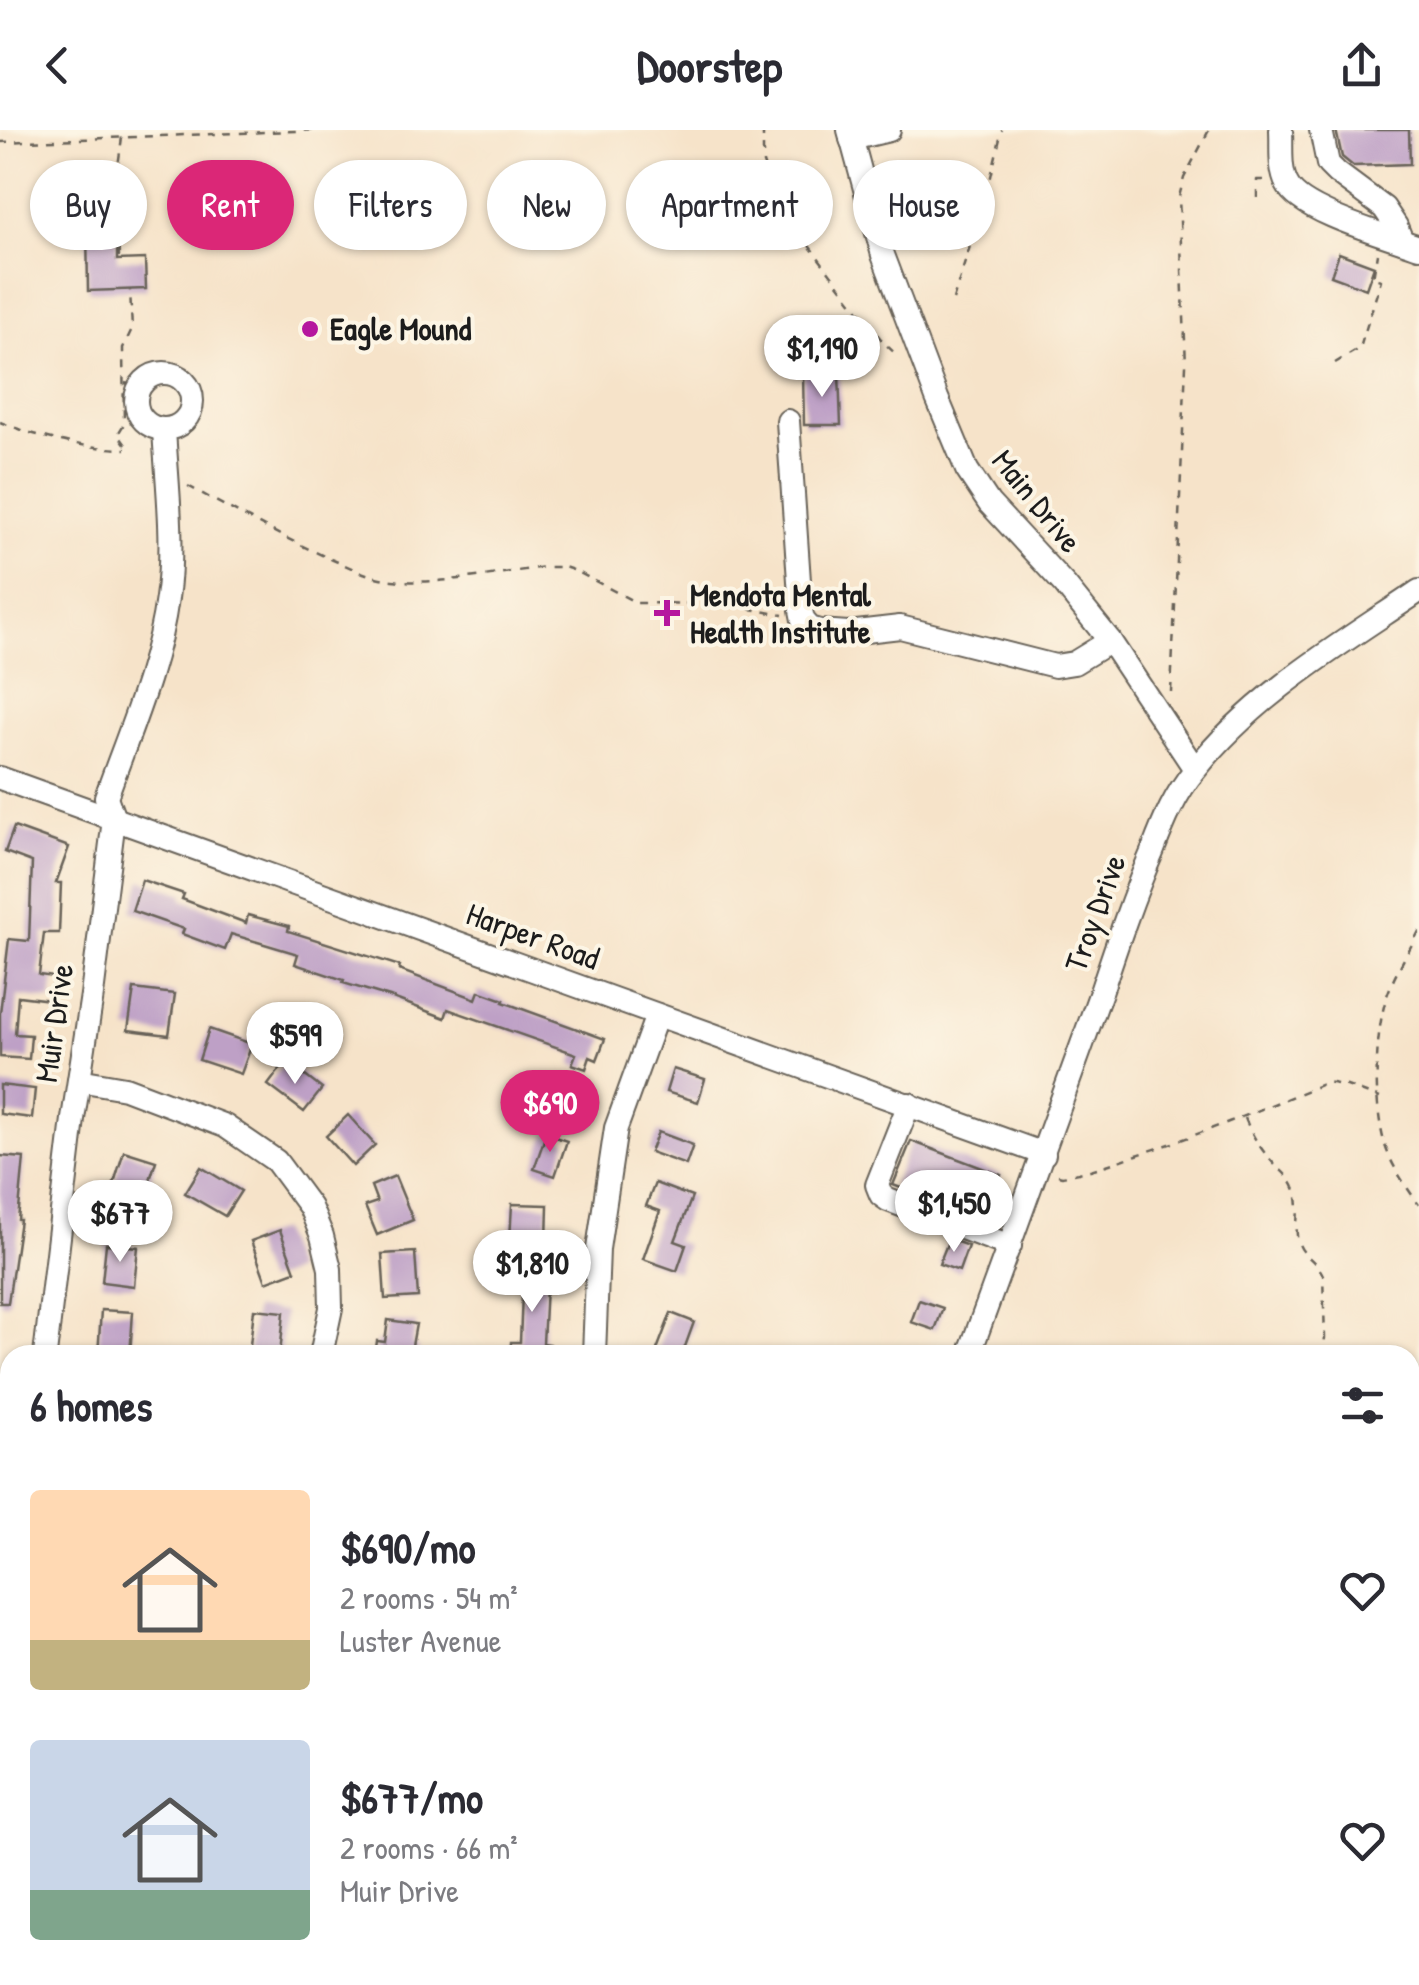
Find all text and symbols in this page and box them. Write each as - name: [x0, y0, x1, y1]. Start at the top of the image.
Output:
- text: Doorstep: [637, 35, 782, 96]
- icon: back: [30, 38, 85, 93]
- icon: share: [1334, 38, 1389, 93]
- chip: Buy: [30, 160, 147, 250]
- chip: Rent: [167, 160, 294, 250]
- chip: Filters: [314, 160, 467, 250]
- chip: New: [487, 160, 606, 250]
- chip: Apartment: [626, 160, 833, 250]
- chip: House: [853, 160, 995, 250]
- place label: Eagle Mound: [330, 307, 472, 351]
- pin: $1,190: [741, 315, 903, 400]
- marker: Eagle Mound: [299, 318, 321, 340]
- text: $1,190: [786, 326, 858, 369]
- street label: Main Drive: [983, 440, 1092, 561]
- place label: Mendota Mental Health Institute: [690, 573, 872, 653]
- marker: Mendota Mental Health Institute: [654, 600, 680, 626]
- street label: Troy Drive: [1054, 848, 1136, 977]
- street label: Harper Road: [461, 892, 606, 979]
- street label: Muir Drive: [24, 961, 83, 1085]
- pin: $599: [236, 1002, 354, 1087]
- text: $599: [268, 1013, 322, 1056]
- pin: $690: [491, 1070, 609, 1155]
- text: $690: [522, 1081, 578, 1124]
- pin: $1,450: [873, 1170, 1035, 1255]
- pin: $677: [61, 1180, 179, 1265]
- text: $1,450: [917, 1181, 991, 1224]
- text: $677: [90, 1191, 150, 1234]
- pin: $1,810: [451, 1230, 613, 1315]
- text: $1,810: [495, 1241, 569, 1284]
- text: 6 homes: [30, 1377, 152, 1434]
- icon: filters: [1335, 1378, 1390, 1433]
- text: $690/mo: [340, 1519, 476, 1576]
- icon: home: [110, 1530, 230, 1650]
- icon: heart: [1335, 1563, 1390, 1618]
- text: 2 rooms · 54 m²: [340, 1576, 518, 1619]
- text: Luster Avenue: [340, 1619, 502, 1662]
- text: $677/mo: [340, 1769, 483, 1826]
- icon: home: [110, 1780, 230, 1900]
- icon: heart: [1335, 1813, 1390, 1868]
- text: 2 rooms · 66 m²: [340, 1826, 518, 1869]
- text: Muir Drive: [340, 1869, 459, 1912]

